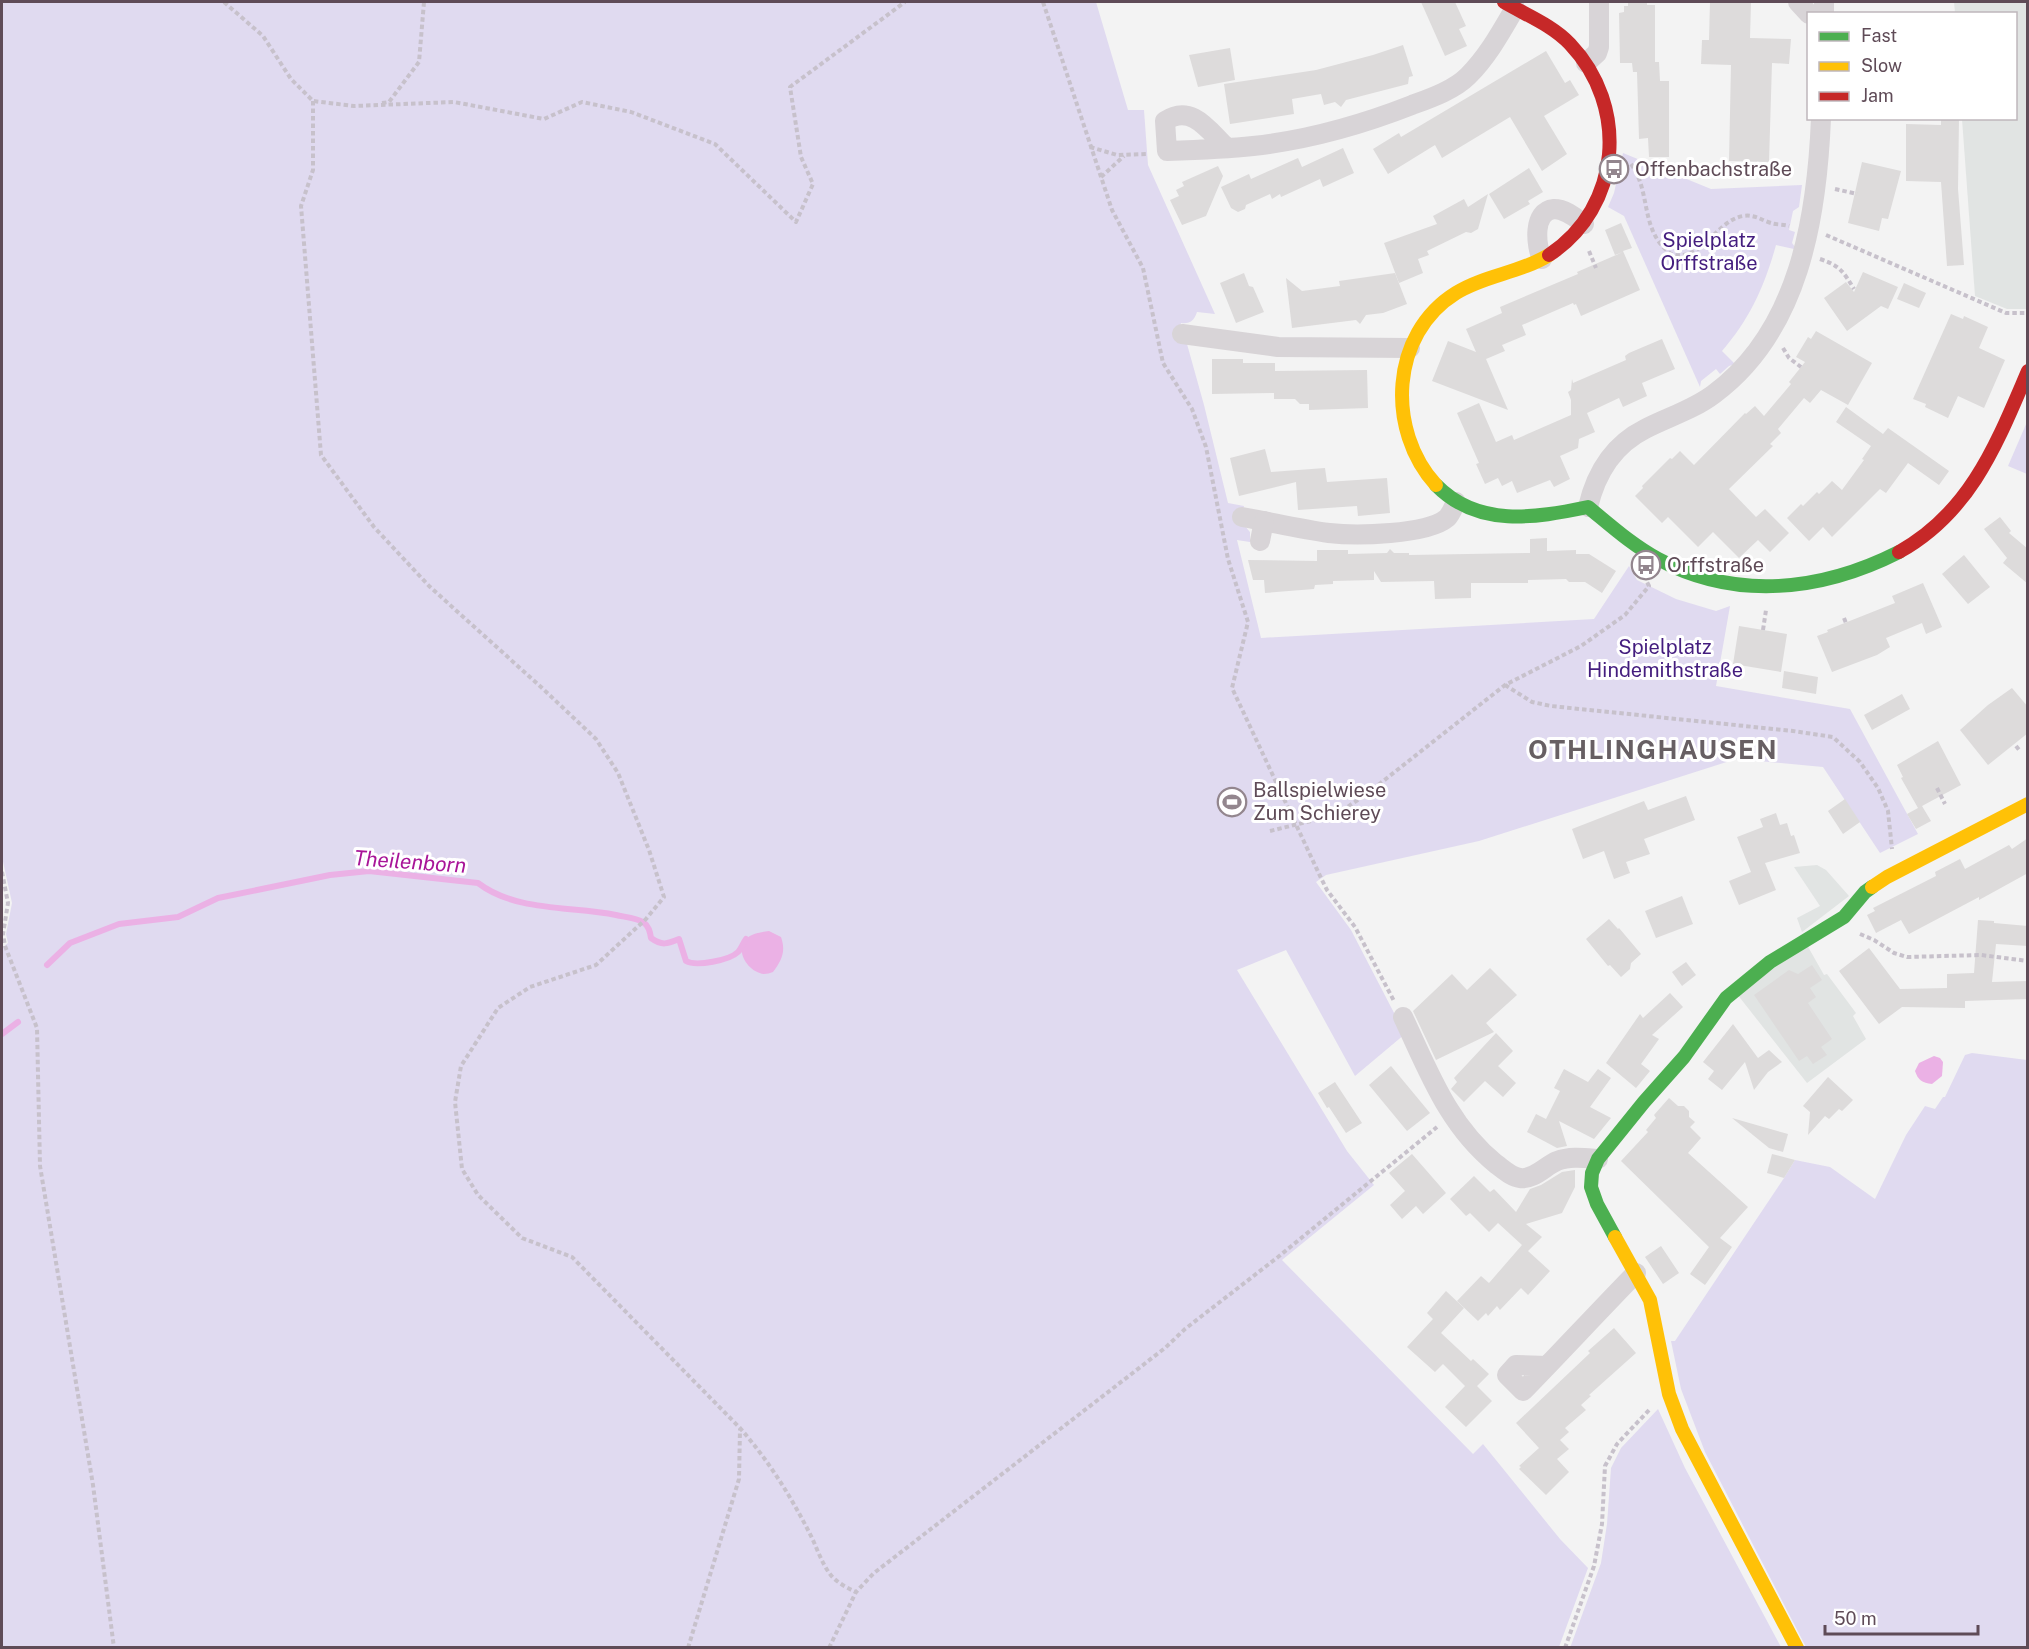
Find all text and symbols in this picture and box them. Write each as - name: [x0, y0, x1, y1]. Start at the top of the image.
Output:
- legend: [1807, 12, 2017, 120]
- text: Fast: [1861, 25, 1897, 46]
- text: Slow: [1861, 55, 1902, 76]
- text: Jam: [1861, 85, 1894, 106]
- bus stop icon: Offenbachstraße: [1598, 153, 1630, 185]
- place label: Offenbachstraße: [1635, 157, 1792, 181]
- park label: Spielplatz Orffstraße: [1660, 228, 1758, 275]
- bus stop icon: Orffstraße: [1630, 549, 1662, 581]
- place label: Orffstraße: [1667, 553, 1764, 577]
- park label: Spielplatz Hindemithstraße: [1587, 635, 1743, 682]
- district label: OTHLINGHAUSEN: [1528, 734, 1778, 765]
- place label: Ballspielwiese Zum Schierey: [1253, 778, 1386, 825]
- sports icon: Ballspielwiese Zum Schierey: [1216, 786, 1248, 818]
- water label: Theilenborn: [353, 845, 467, 878]
- scale bar: [1825, 1598, 1978, 1636]
- text: 50 m: [1834, 1608, 1877, 1629]

